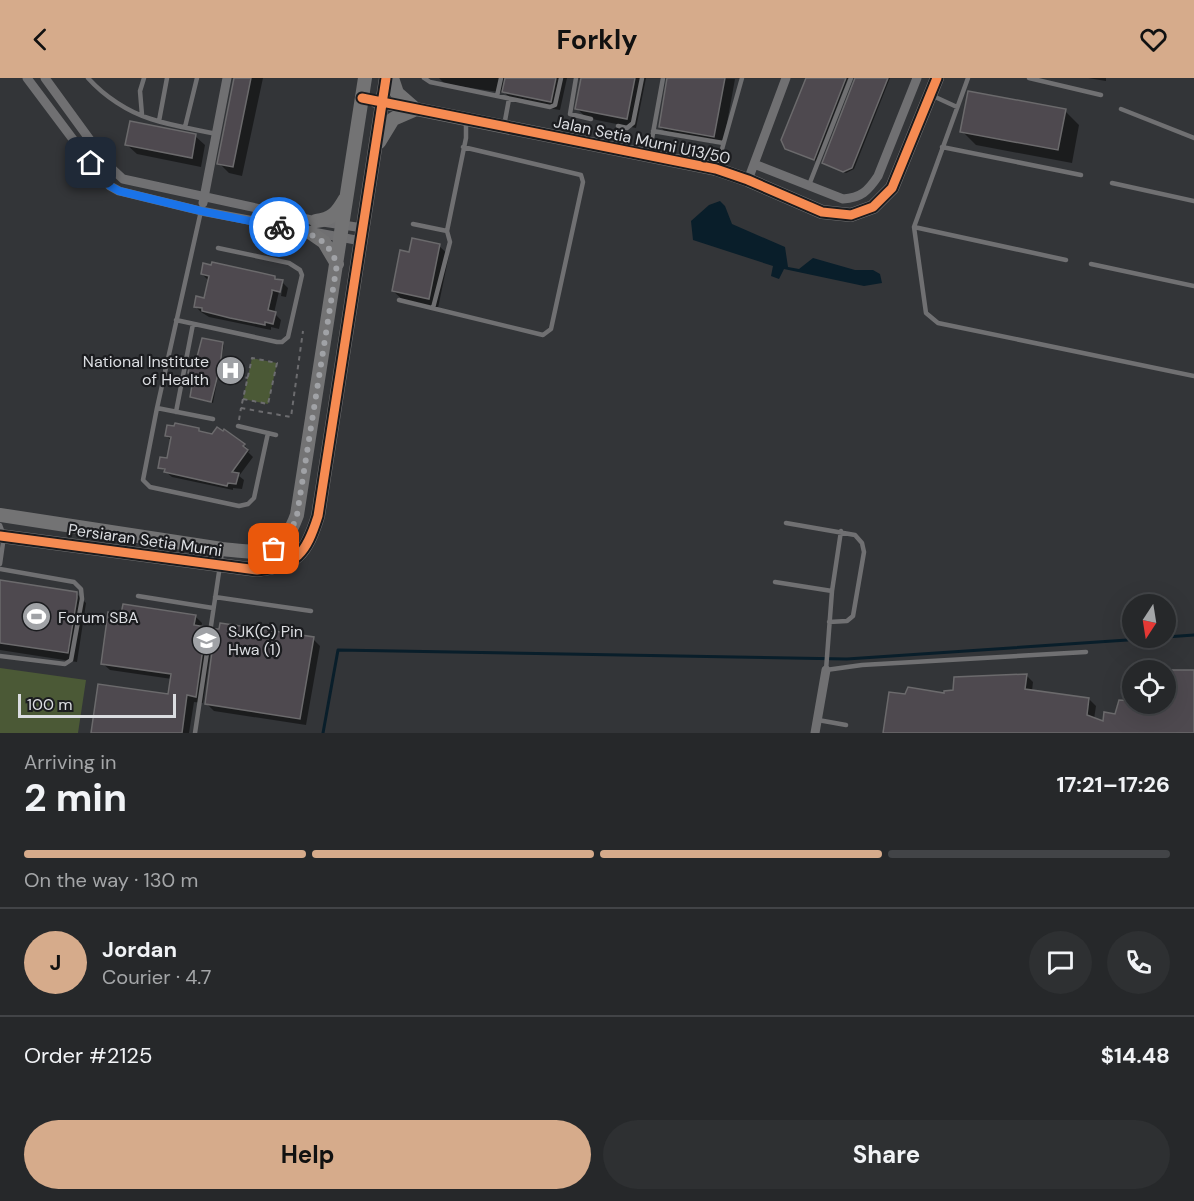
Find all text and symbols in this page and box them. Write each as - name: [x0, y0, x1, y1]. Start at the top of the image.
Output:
- text: Forkly: [557, 22, 637, 57]
- icon: back: [24, 23, 57, 56]
- icon: heart: [1137, 23, 1170, 56]
- street label: Jalan Setia Murni U13/50: [552, 111, 732, 169]
- pin: [65, 137, 116, 188]
- icon: home: [74, 146, 107, 179]
- courier: [249, 197, 309, 257]
- icon: bike: [263, 211, 296, 244]
- place label: National Institute of Health: [83, 351, 209, 390]
- hospital icon: National Institute of Health: [214, 354, 246, 386]
- street label: Persiaran Setia Murni: [67, 519, 223, 561]
- pin: [248, 523, 299, 574]
- icon: bag: [257, 532, 290, 565]
- north arrow: [1122, 594, 1176, 648]
- map controls: [1122, 594, 1176, 714]
- sports icon: Forum SBA: [21, 601, 53, 633]
- place label: Forum SBA: [58, 607, 139, 628]
- place label: SJK(C) Pin Hwa (1): [228, 621, 303, 660]
- school or university icon: SJK(C) Pin Hwa (1): [191, 624, 223, 656]
- button: locate: [1122, 660, 1176, 714]
- scale bar: [18, 691, 176, 718]
- text: 100 m: [27, 694, 72, 715]
- text: Arriving in: [24, 749, 116, 775]
- text: 17:21–17:26: [1057, 770, 1170, 799]
- text: 2 min: [24, 772, 127, 823]
- text: On the way · 130 m: [24, 867, 198, 893]
- button: chat: [1029, 931, 1092, 994]
- button: phone: [1107, 931, 1170, 994]
- text: Jordan: [102, 935, 177, 964]
- text: J: [50, 948, 61, 977]
- text: Courier · 4.7: [102, 964, 211, 990]
- text: Order #2125: [24, 1041, 152, 1070]
- text: $14.48: [1101, 1041, 1170, 1070]
- button: Help: [24, 1120, 591, 1189]
- button: Share: [603, 1120, 1170, 1189]

